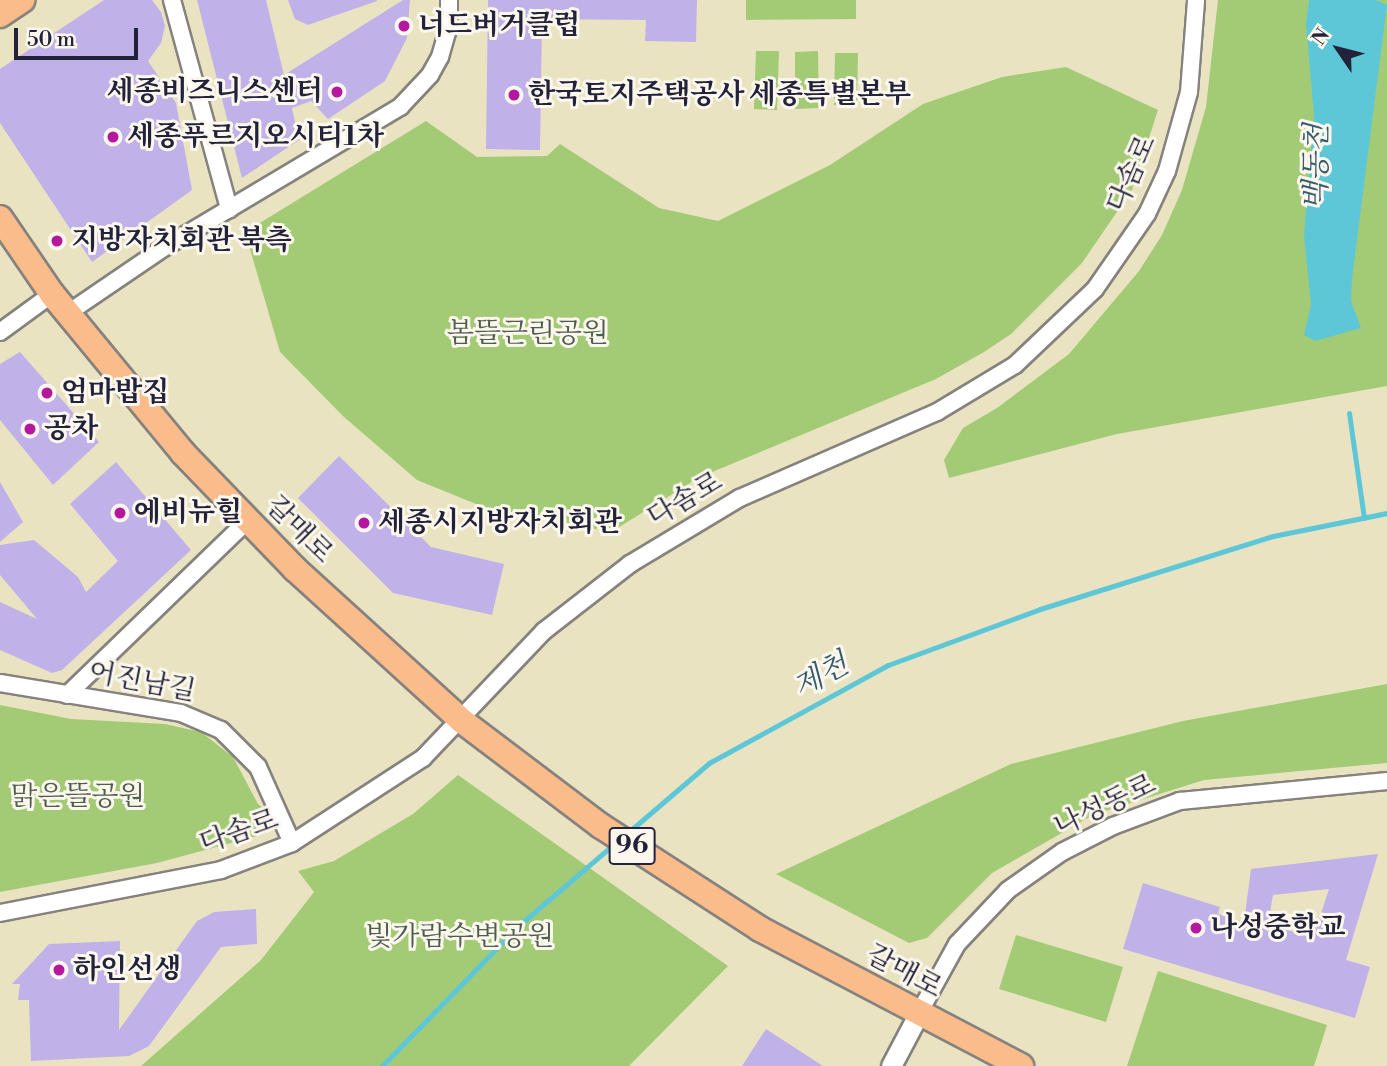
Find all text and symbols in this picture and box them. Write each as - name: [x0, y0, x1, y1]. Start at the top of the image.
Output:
- place label: 너드버거클럽: [418, 9, 580, 43]
- scale bar: [18, 14, 142, 58]
- north arrow: [1303, 14, 1373, 84]
- marker: 너드버거클럽: [396, 18, 412, 34]
- text: N: [1307, 24, 1335, 50]
- text: 50 m: [27, 27, 75, 53]
- place label: 세종비즈니스센터: [107, 75, 323, 109]
- place label: 한국토지주택공사 세종특별본부: [528, 78, 911, 112]
- marker: 세종비즈니스센터: [329, 84, 345, 100]
- marker: 한국토지주택공사 세종특별본부: [506, 87, 522, 103]
- place label: 세종푸르지오시티1차: [127, 120, 384, 154]
- water label: 백동천: [1298, 123, 1336, 211]
- marker: 세종푸르지오시티1차: [105, 129, 121, 145]
- street label: 다솜로: [1100, 130, 1164, 218]
- place label: 지방자치회관 북측: [71, 224, 292, 258]
- marker: 지방자치회관 북측: [49, 233, 65, 249]
- park label: 봄뜰근린공원: [447, 317, 609, 351]
- place label: 엄마밥집: [61, 376, 169, 410]
- marker: 엄마밥집: [39, 385, 55, 401]
- place label: 공차: [44, 412, 98, 446]
- marker: 공차: [22, 421, 38, 437]
- street label: 다솜로: [641, 465, 729, 535]
- street label: 갈매로: [258, 489, 340, 571]
- place label: 에비뉴힐: [134, 496, 242, 530]
- marker: 에비뉴힐: [112, 505, 128, 521]
- place label: 세종시지방자치회관: [378, 506, 621, 540]
- marker: 세종시지방자치회관: [356, 515, 372, 531]
- water label: 제천: [787, 646, 855, 706]
- street label: 어진남길: [86, 655, 198, 709]
- street label: 나성동로: [1049, 768, 1161, 844]
- park label: 맑은뜰공원: [10, 780, 146, 814]
- street label: 다솜로: [195, 803, 283, 861]
- road number: 96: [608, 824, 656, 868]
- place label: 나성중학교: [1210, 911, 1345, 945]
- park label: 빛가람수변공원: [365, 920, 555, 954]
- marker: 나성중학교: [1188, 920, 1204, 936]
- street label: 갈매로: [860, 938, 948, 1006]
- place label: 하인선생: [73, 953, 181, 987]
- marker: 하인선생: [51, 962, 67, 978]

